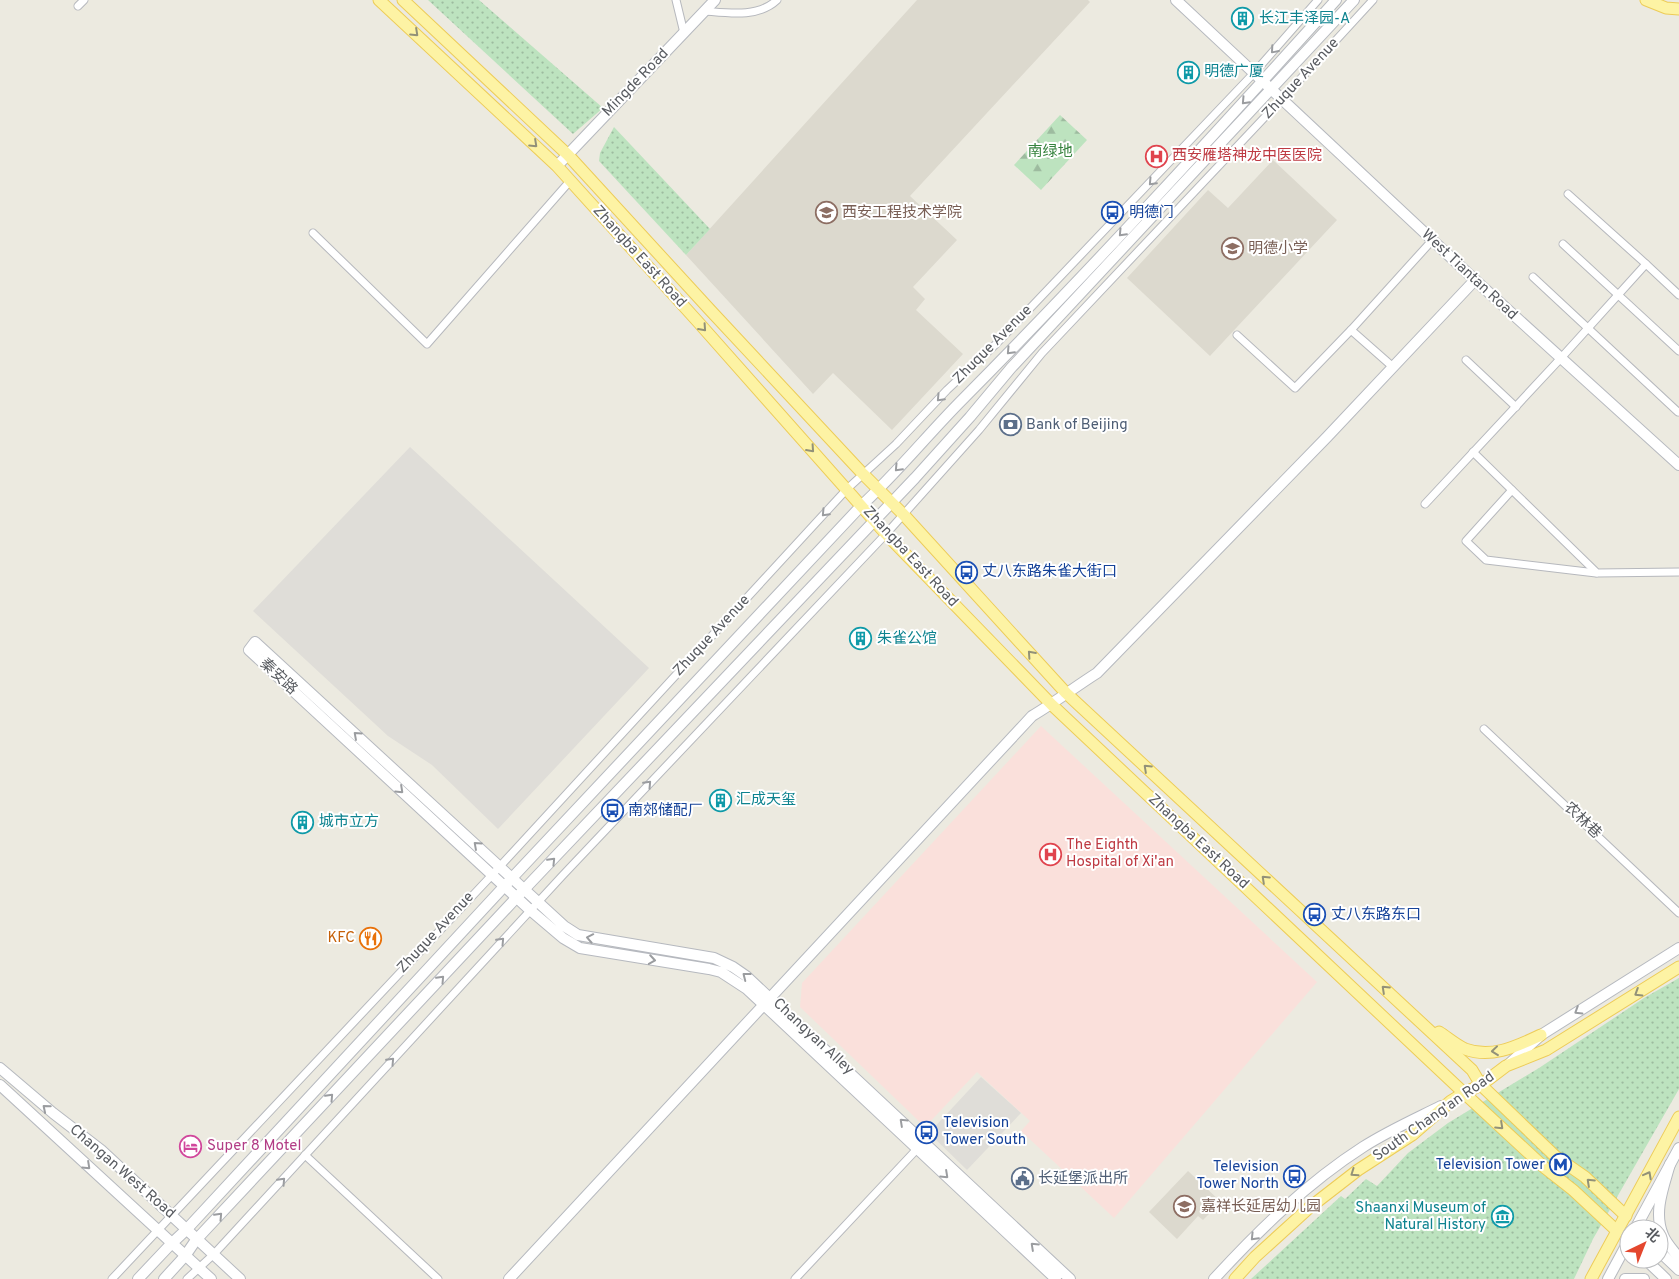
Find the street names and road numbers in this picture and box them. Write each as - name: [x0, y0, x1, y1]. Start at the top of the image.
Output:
- street label: Zhuque Avenue: [1258, 34, 1344, 124]
- street label: Mingde Road: [599, 45, 673, 121]
- street label: Zhangba East Road: [588, 202, 690, 312]
- street label: West Tiantan Road: [1417, 225, 1521, 325]
- street label: Zhuque Avenue: [949, 301, 1037, 389]
- street label: Zhangba East Road: [858, 503, 962, 611]
- street label: Zhuque Avenue: [669, 591, 755, 681]
- street label: 秦安路: [255, 655, 301, 699]
- street label: Zhangba East Road: [1144, 790, 1252, 894]
- street label: 农林巷: [1559, 799, 1605, 843]
- street label: Zhuque Avenue: [393, 888, 479, 978]
- street label: Changyan Alley: [768, 994, 858, 1080]
- street label: South Chang'an Road: [1369, 1068, 1499, 1166]
- street label: Changan West Road: [65, 1121, 179, 1223]

